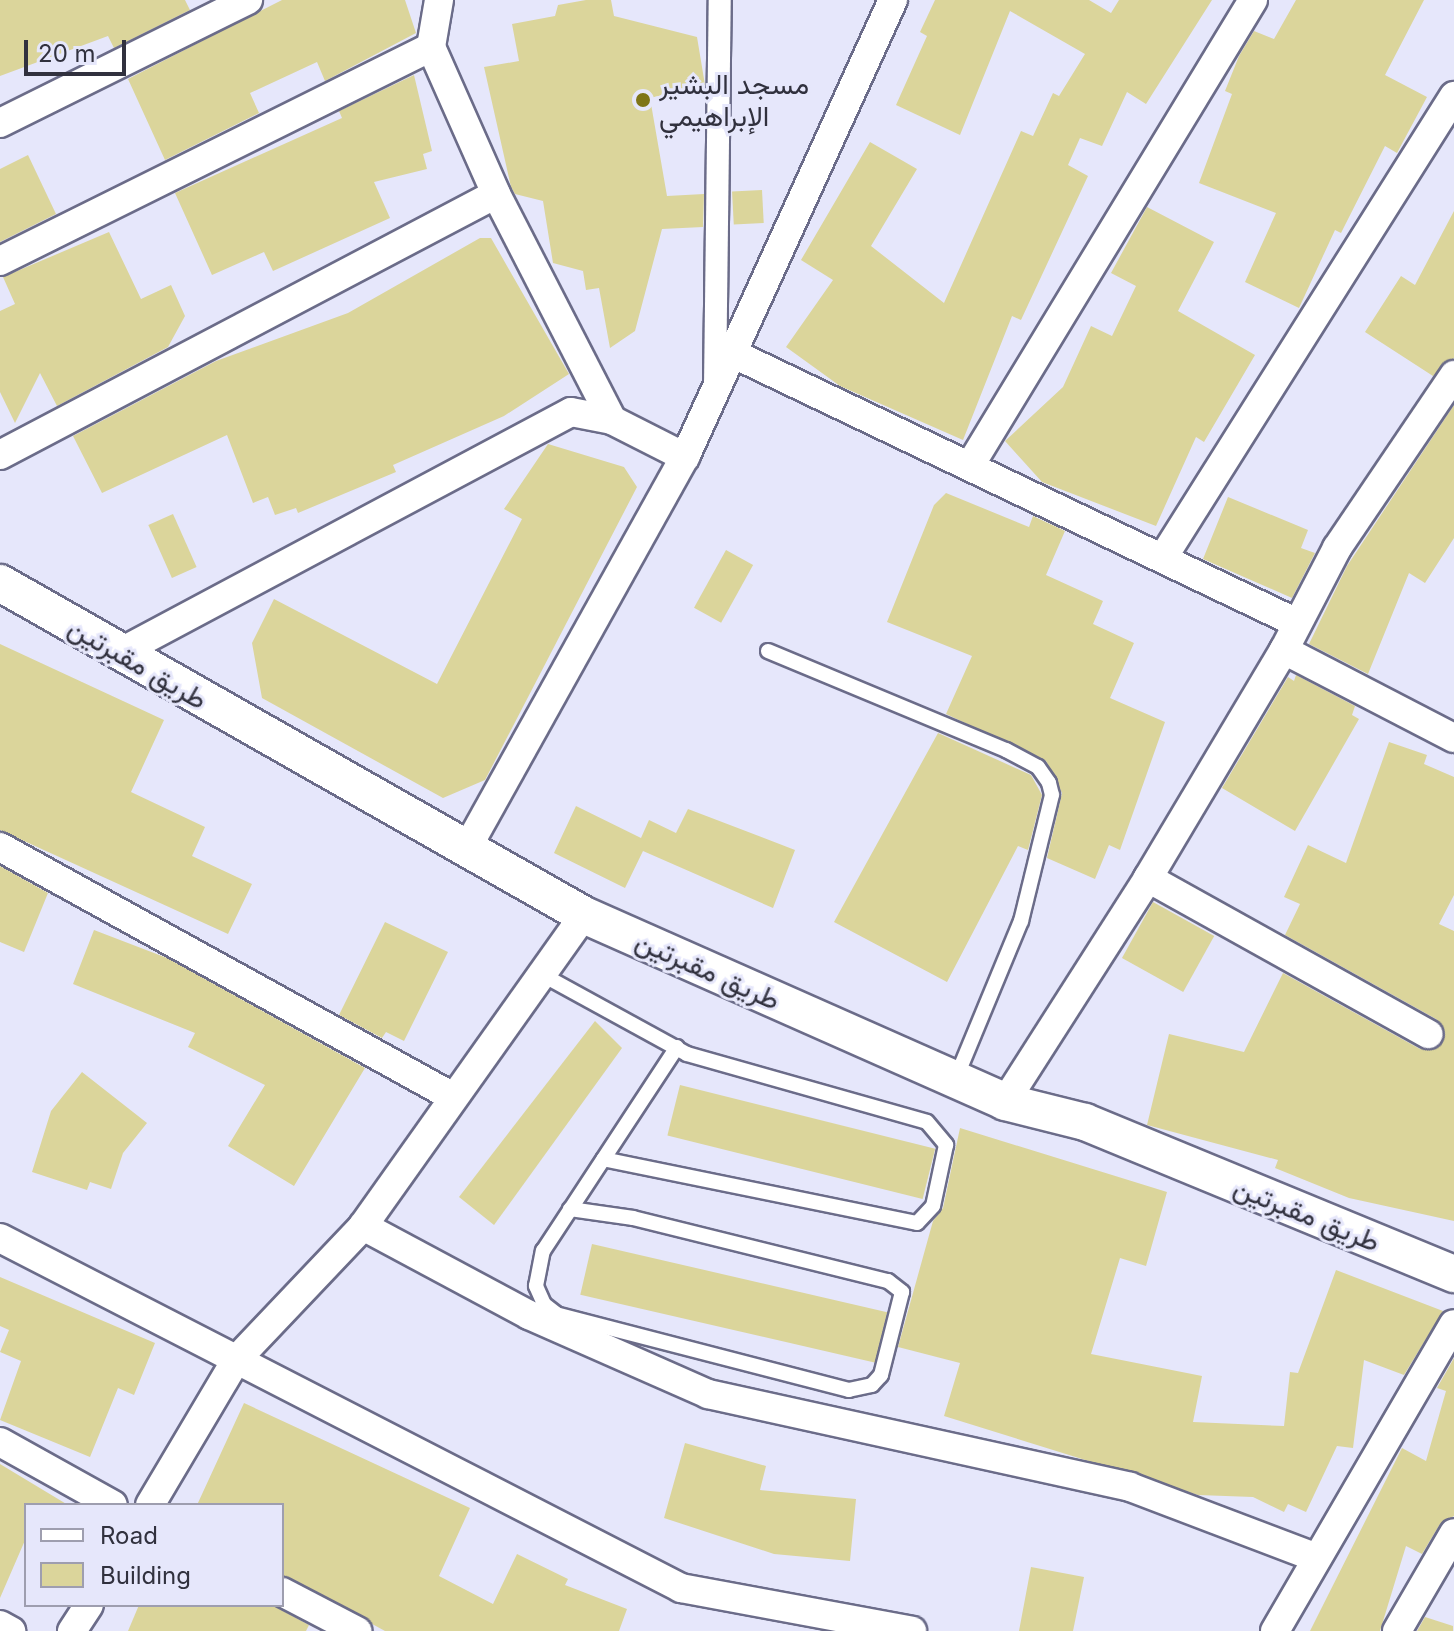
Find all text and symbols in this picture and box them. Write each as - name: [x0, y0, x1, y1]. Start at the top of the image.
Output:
- scale bar: [28, 24, 130, 74]
- text: 20 m: [38, 39, 96, 68]
- place label: مسجد البشير الإبراهيمي: [659, 67, 809, 133]
- marker: مسجد البشير الإبراهيمي: [634, 91, 652, 109]
- street label: طريق مقبرتين: [63, 610, 213, 716]
- street label: طريق مقبرتين: [631, 923, 785, 1017]
- street label: طريق مقبرتين: [1229, 1169, 1385, 1259]
- legend: [24, 1503, 284, 1607]
- text: Road: [100, 1521, 158, 1550]
- text: Building: [100, 1561, 191, 1590]

